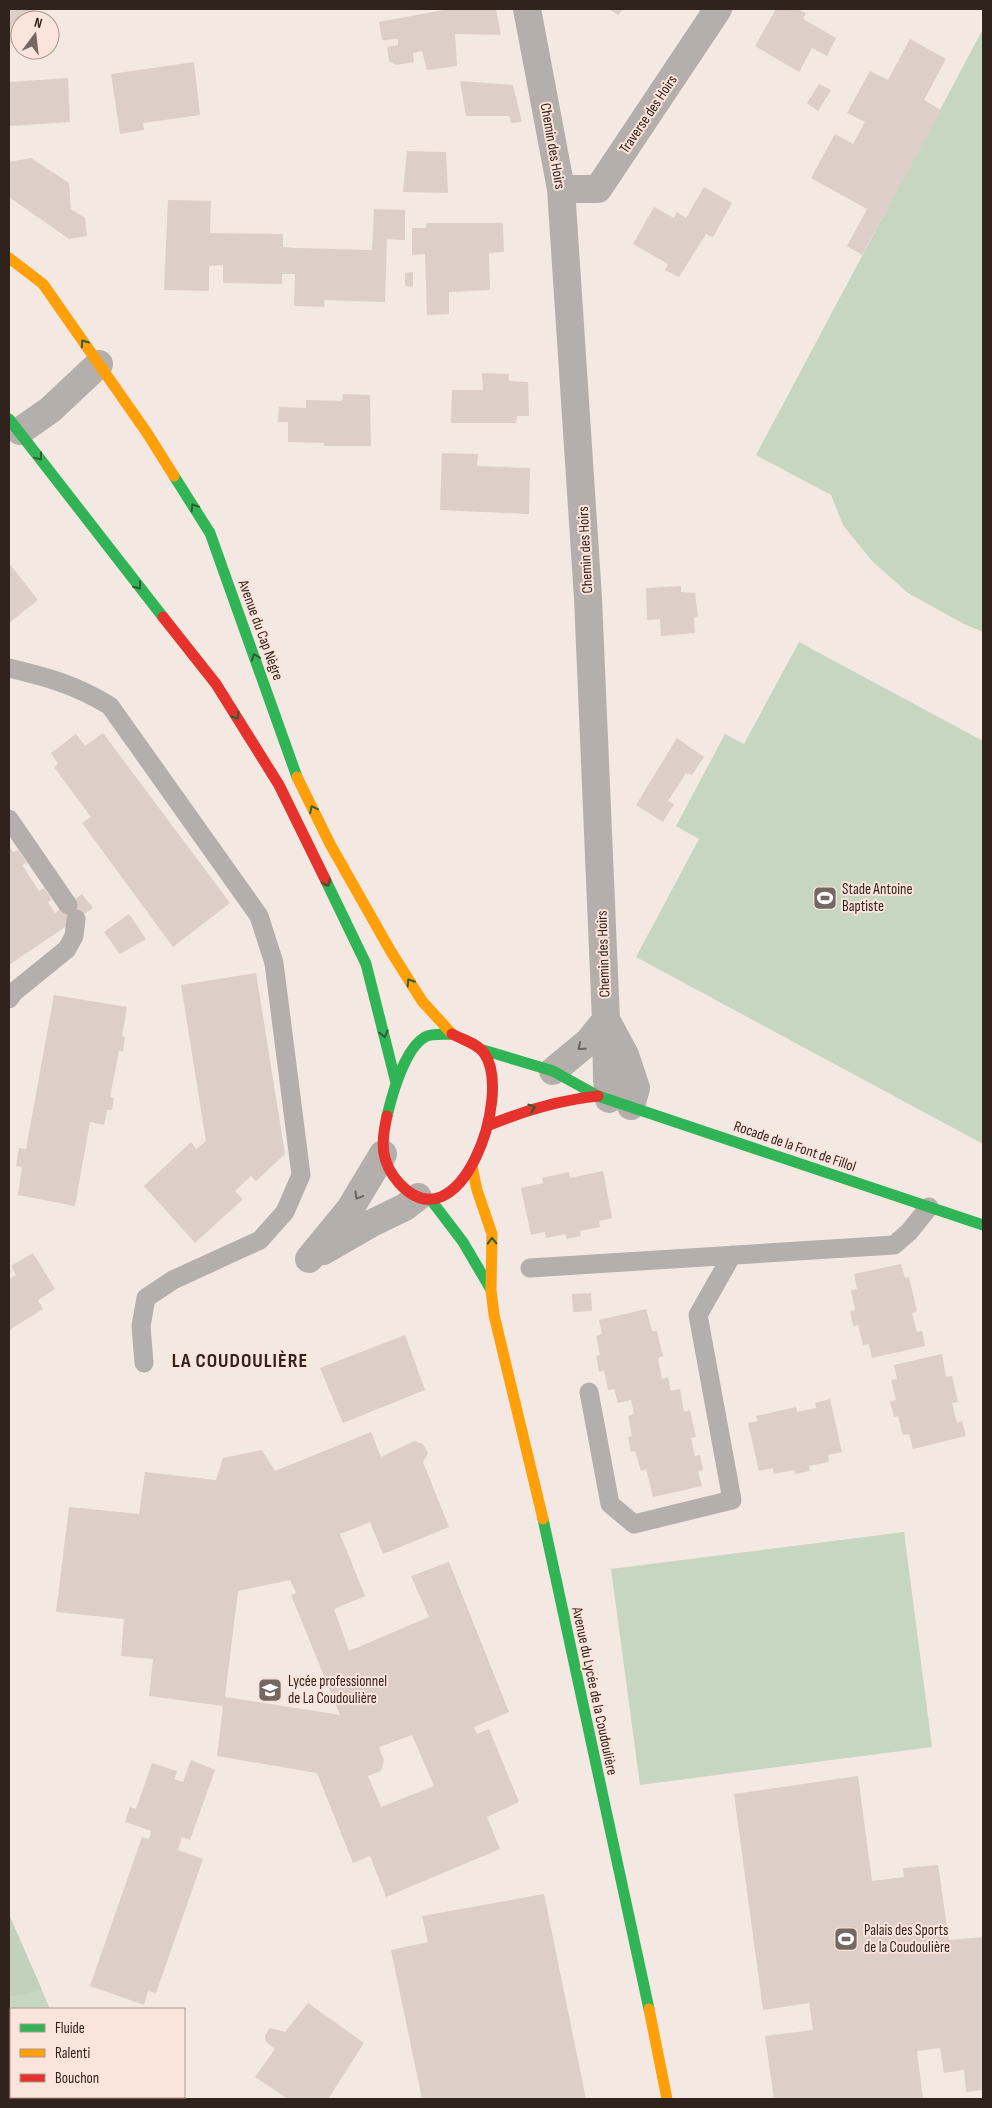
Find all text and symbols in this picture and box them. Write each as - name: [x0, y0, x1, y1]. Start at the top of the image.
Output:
- north arrow: [10, 10, 60, 60]
- text: N: [32, 14, 44, 32]
- street label: Traverse des Hoirs: [615, 71, 682, 157]
- street label: Chemin des Hoirs: [536, 102, 569, 191]
- one-way arrow: [81, 339, 90, 349]
- one-way arrow: [34, 451, 42, 460]
- one-way arrow: [190, 504, 200, 513]
- street label: Chemin des Hoirs: [574, 506, 597, 594]
- street label: Avenue du Cap Nègre: [233, 577, 287, 683]
- one-way arrow: [132, 580, 141, 590]
- one-way arrow: [251, 653, 261, 662]
- one-way arrow: [229, 710, 239, 719]
- one-way arrow: [309, 805, 319, 814]
- one-way arrow: [321, 878, 332, 887]
- place label: Stade Antoine Baptiste: [842, 880, 913, 916]
- sports icon: Stade Antoine Baptiste: [812, 885, 838, 911]
- street label: Chemin des Hoirs: [592, 910, 615, 998]
- one-way arrow: [407, 979, 417, 988]
- one-way arrow: [378, 1030, 389, 1039]
- one-way arrow: [578, 1042, 587, 1050]
- one-way arrow: [528, 1104, 536, 1114]
- street label: Rocade de la Font de Fillol: [731, 1117, 858, 1176]
- one-way arrow: [354, 1190, 364, 1199]
- one-way arrow: [486, 1237, 497, 1245]
- district label: LA COUDOULIÈRE: [172, 1349, 308, 1373]
- street label: Avenue du Lycée de la Coudoulière: [567, 1604, 622, 1777]
- place label: Lycée professionnel de La Coudoulière: [288, 1672, 387, 1708]
- school or university icon: Lycée professionnel de La Coudoulière: [257, 1677, 283, 1703]
- place label: Palais des Sports de la Coudoulière: [864, 1921, 950, 1957]
- sports icon: Palais des Sports de la Coudoulière: [833, 1926, 859, 1952]
- legend: [10, 2008, 185, 2098]
- text: Fluide: [55, 2019, 85, 2038]
- text: Ralenti: [55, 2044, 90, 2063]
- text: Bouchon: [55, 2069, 99, 2088]

